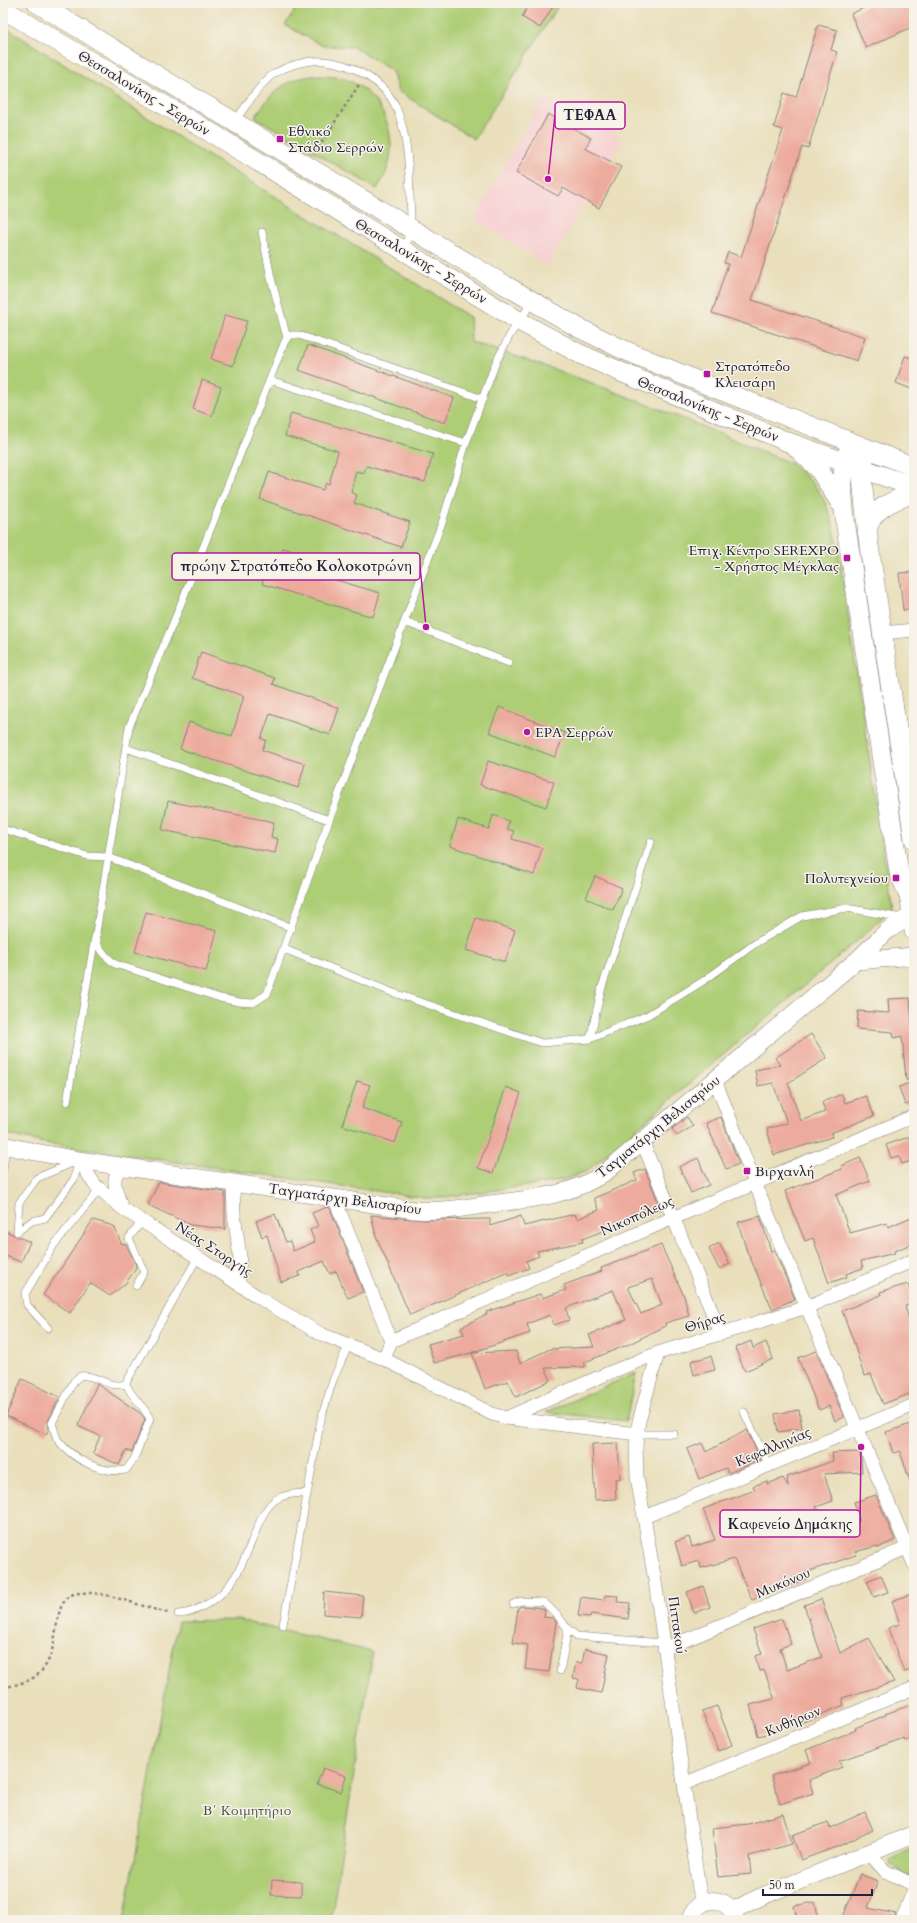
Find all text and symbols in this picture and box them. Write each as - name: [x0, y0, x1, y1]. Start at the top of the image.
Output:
- street label: Θεσσαλονίκης - Σερρών: [74, 46, 214, 140]
- callout: ΤΕΦΑΑ: [555, 102, 625, 129]
- text: ΤΕΦΑΑ: [563, 105, 617, 125]
- place label: Εθνικό Στάδιο Σερρών: [288, 122, 384, 157]
- marker: Εθνικό Στάδιο Σερρών: [275, 134, 285, 144]
- street label: Θεσσαλονίκης - Σερρών: [351, 214, 491, 308]
- place label: Στρατόπεδο Κλεισάρη: [715, 357, 790, 392]
- marker: Στρατόπεδο Κλεισάρη: [702, 369, 712, 379]
- street label: Θεσσαλονίκης - Σερρών: [634, 372, 782, 446]
- place label: Επιχ. Κέντρο SEREXPO - Χρήστος Μέγκλας: [689, 541, 839, 576]
- callout: πρώην Στρατόπεδο Κολοκοτρώνη: [172, 553, 420, 580]
- marker: Επιχ. Κέντρο SEREXPO - Χρήστος Μέγκλας: [842, 553, 852, 563]
- text: πρώην Στρατόπεδο Κολοκοτρώνη: [180, 556, 412, 576]
- place label: ΕΡΑ Σερρών: [535, 723, 613, 742]
- marker: ΕΡΑ Σερρών: [522, 727, 532, 737]
- place label: Πολυτεχνείου: [805, 869, 888, 888]
- marker: Πολυτεχνείου: [891, 873, 901, 883]
- street label: Ταγματάρχη Βελισαρίου: [592, 1071, 724, 1183]
- place label: Βιρχανλή: [755, 1162, 815, 1181]
- marker: Βιρχανλή: [742, 1166, 752, 1176]
- street label: Ταγματάρχη Βελισαρίου: [267, 1179, 423, 1219]
- street label: Νικοπόλεως: [597, 1191, 677, 1241]
- street label: Νέας Στοργής: [172, 1217, 256, 1281]
- street label: Θήρας: [682, 1307, 728, 1337]
- street label: Κεφαλληνίας: [732, 1423, 814, 1471]
- callout: Καφενείο Δημάκης: [720, 1510, 860, 1537]
- text: Καφενείο Δημάκης: [728, 1514, 853, 1534]
- street label: Μυκόνου: [753, 1563, 813, 1603]
- street label: Πιττακού: [664, 1595, 690, 1655]
- street label: Κυθήρων: [762, 1701, 824, 1741]
- park label: Β΄ Κοιμητήριο: [203, 1801, 292, 1820]
- scale bar: [763, 1871, 872, 1897]
- text: 50 m: [769, 1877, 796, 1893]

